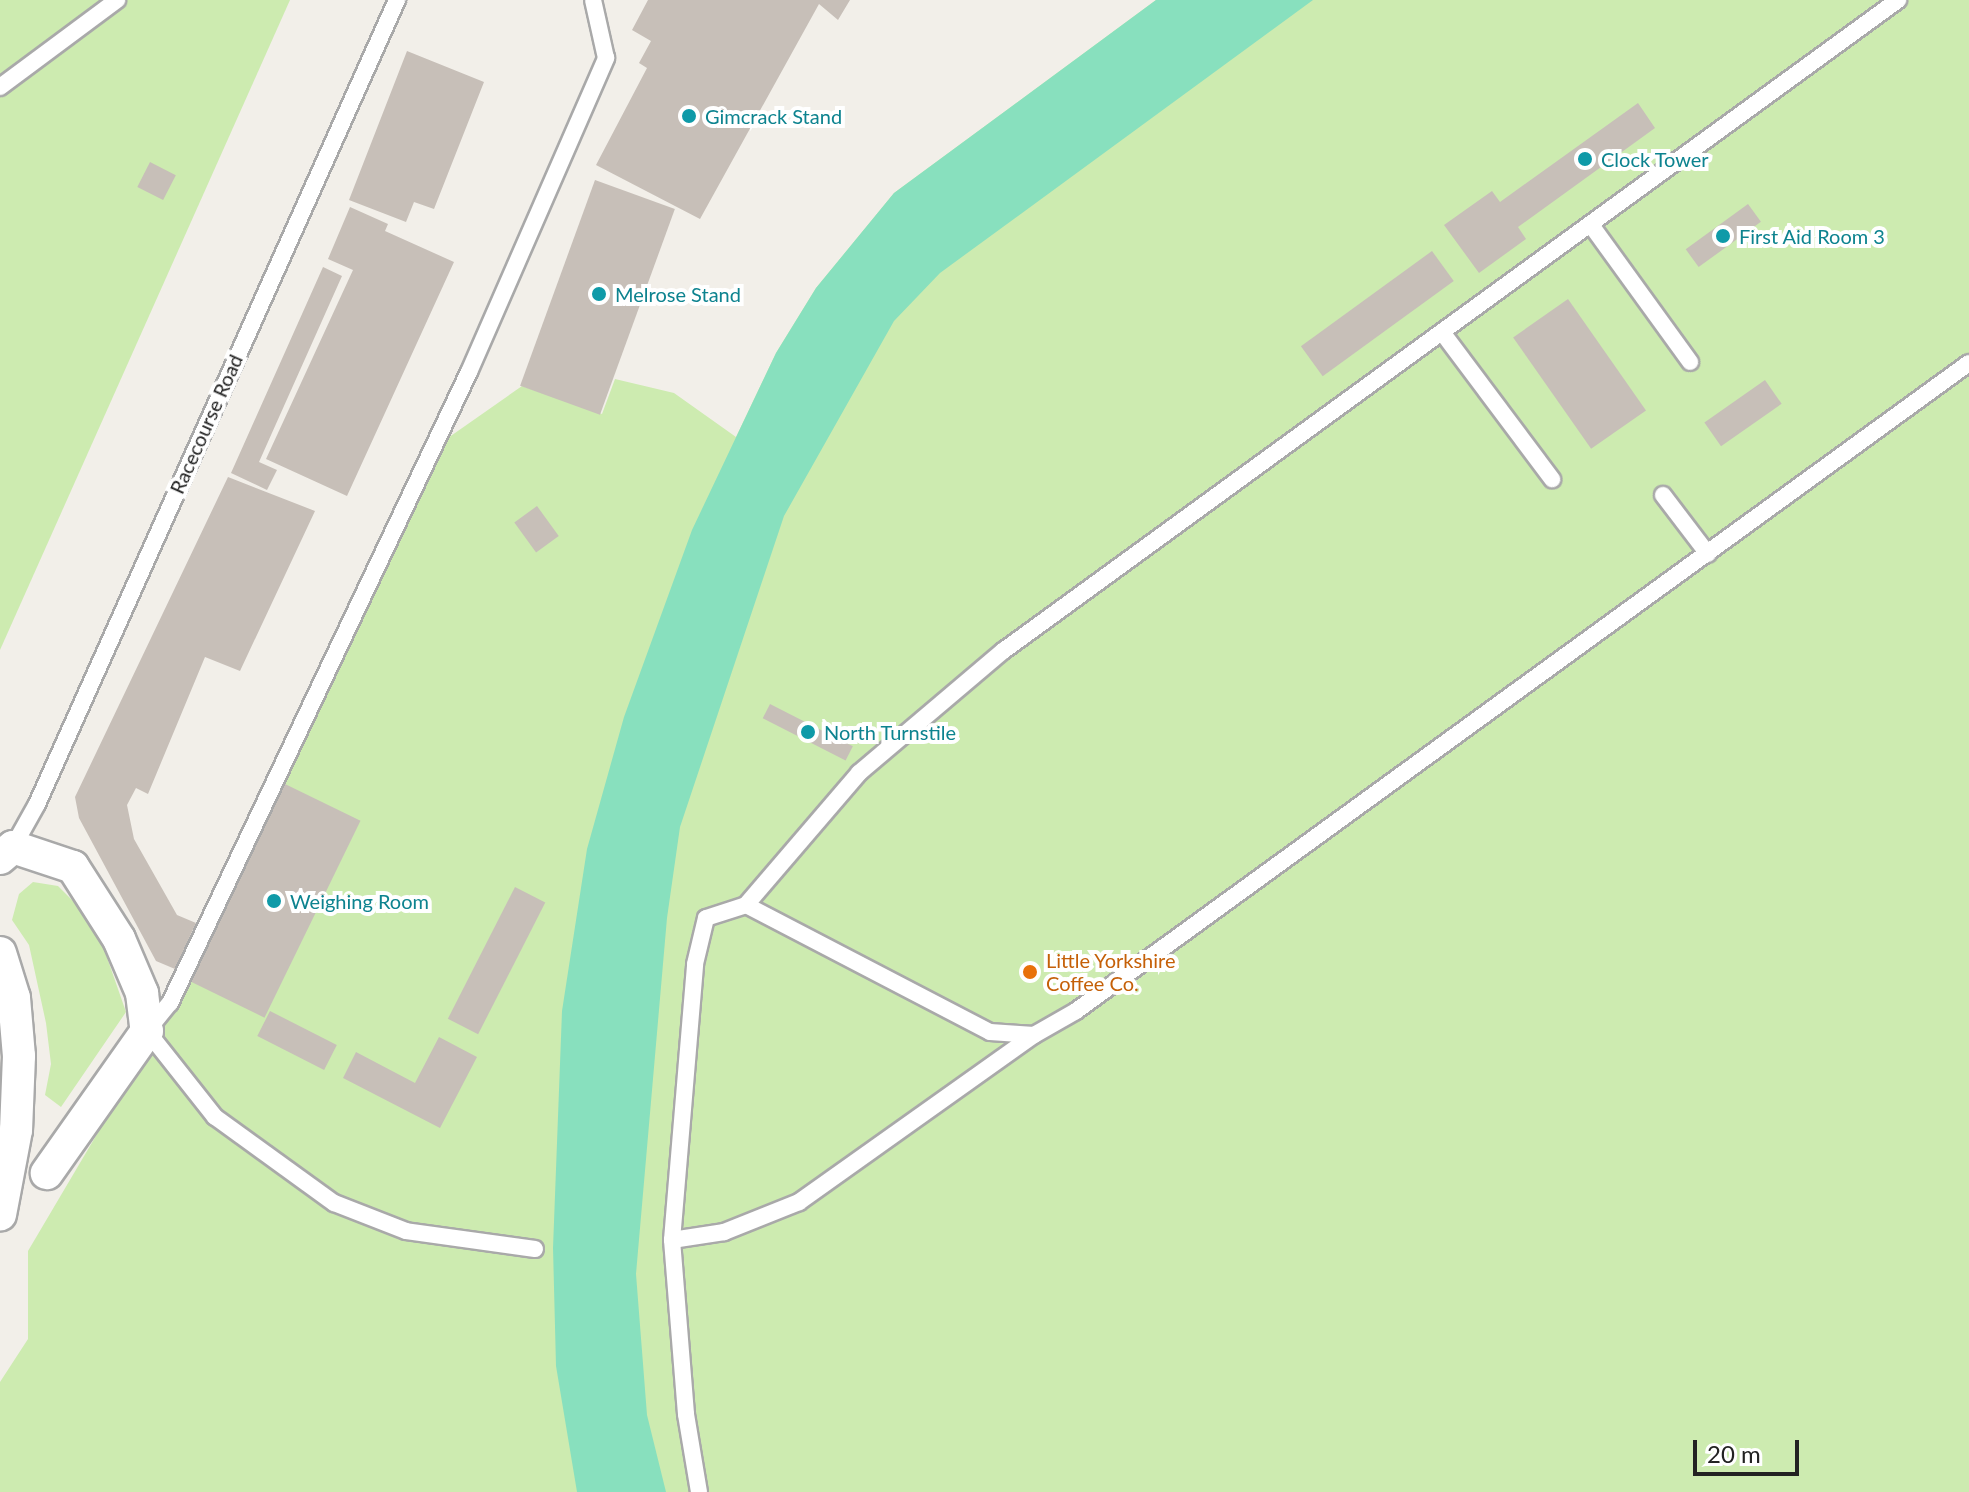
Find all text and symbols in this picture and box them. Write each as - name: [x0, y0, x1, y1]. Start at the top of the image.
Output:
- place label: Gimcrack Stand: [705, 104, 842, 128]
- marker: Gimcrack Stand: [680, 107, 698, 125]
- place label: Clock Tower: [1601, 147, 1709, 171]
- marker: Clock Tower: [1576, 150, 1594, 168]
- place label: First Aid Room 3: [1739, 224, 1886, 248]
- marker: First Aid Room 3: [1714, 227, 1732, 245]
- place label: Melrose Stand: [615, 282, 741, 306]
- marker: Melrose Stand: [590, 285, 608, 303]
- street label: Racecourse Road: [165, 351, 247, 497]
- place label: North Turnstile: [824, 720, 957, 744]
- marker: North Turnstile: [799, 723, 817, 741]
- place label: Weighing Room: [290, 889, 429, 913]
- marker: Weighing Room: [265, 892, 283, 910]
- place label: Little Yorkshire Coffee Co.: [1046, 948, 1176, 995]
- marker: Little Yorkshire Coffee Co.: [1021, 963, 1039, 981]
- scale bar: [1697, 1424, 1803, 1474]
- text: 20 m: [1707, 1439, 1761, 1468]

